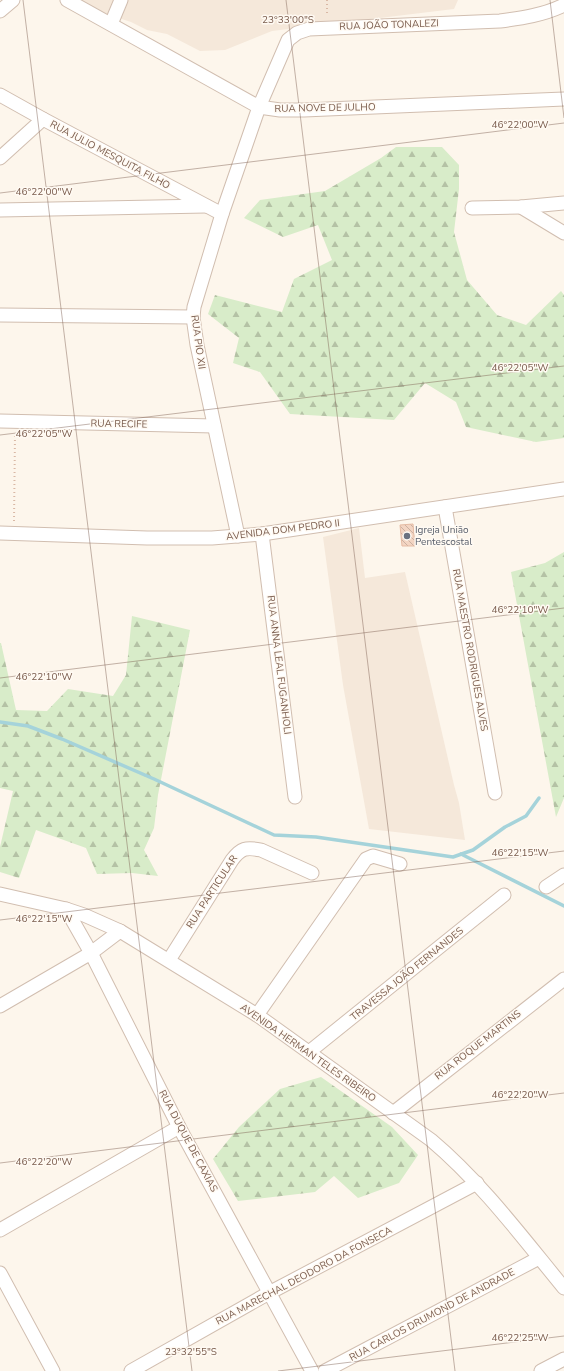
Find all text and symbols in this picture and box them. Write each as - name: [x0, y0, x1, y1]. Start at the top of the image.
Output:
- text: 23°33'00"S: [262, 13, 314, 27]
- street label: RUA JOÃO TONALEZI: [339, 16, 439, 34]
- street label: RUA NOVE DE JULHO: [274, 100, 376, 116]
- street label: RUA JULIO MESQUITA FILHO: [47, 117, 173, 193]
- text: 46°22'00"W: [492, 118, 548, 132]
- text: 46°22'00"W: [16, 185, 72, 199]
- street label: RUA PIO XII: [187, 314, 209, 370]
- text: 46°22'05"W: [492, 361, 548, 375]
- street label: RUA RECIFE: [90, 417, 148, 431]
- text: 46°22'05"W: [16, 427, 72, 441]
- street label: AVENIDA DOM PEDRO II: [225, 516, 341, 544]
- place label: Igreja União Pentescostal: [415, 523, 472, 549]
- marker: Igreja União Pentescostal: [402, 531, 412, 541]
- street label: RUA MAESTRO RODRIGUES ALVES: [449, 568, 491, 732]
- street label: RUA ANNA LEAL FUGANHOLI: [264, 595, 294, 735]
- text: 46°22'10"W: [492, 603, 548, 617]
- text: 46°22'10"W: [16, 670, 72, 684]
- text: 46°22'15"W: [492, 846, 548, 860]
- street label: RUA PARTICULAR: [183, 852, 241, 931]
- text: 46°22'15"W: [16, 912, 72, 926]
- street label: TRAVESSA JOÃO FERNANDES: [348, 924, 466, 1024]
- street label: AVENIDA HERMAN TELES RIBEIRO: [237, 1001, 379, 1106]
- street label: RUA ROQUE MARTINS: [432, 1007, 524, 1083]
- street label: RUA DUQUE DE CAXIAS: [155, 1087, 221, 1195]
- text: 46°22'20"W: [492, 1088, 548, 1102]
- text: 46°22'20"W: [16, 1155, 72, 1169]
- street label: RUA MARECHAL DEODORO DA FONSECA: [213, 1223, 395, 1329]
- street label: RUA CARLOS DRUMOND DE ANDRADE: [347, 1265, 517, 1365]
- text: 46°22'25"W: [492, 1331, 548, 1345]
- text: 23°32'55"S: [165, 1345, 217, 1359]

